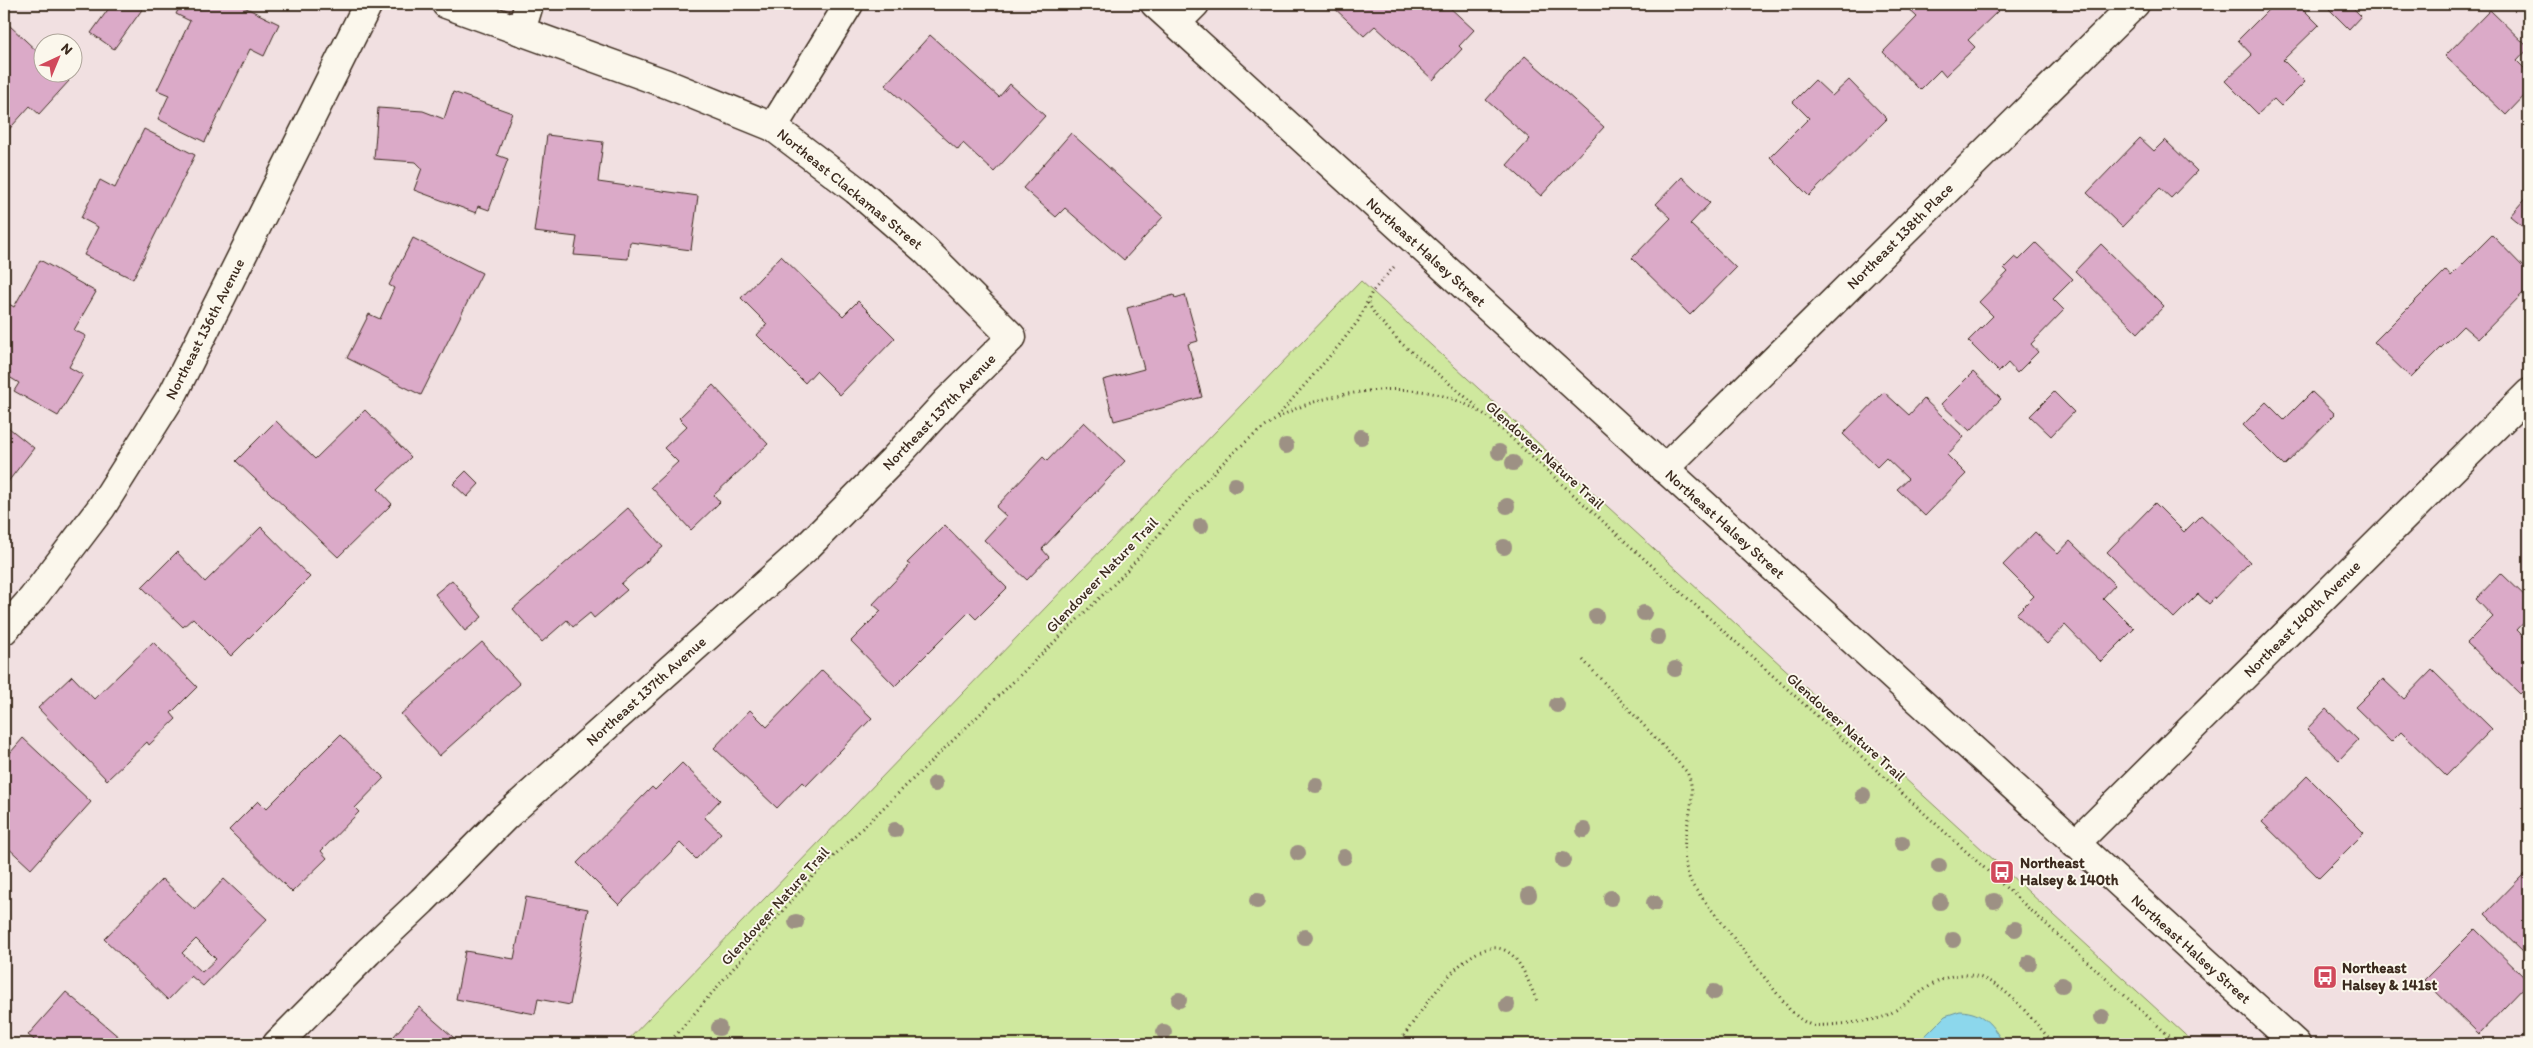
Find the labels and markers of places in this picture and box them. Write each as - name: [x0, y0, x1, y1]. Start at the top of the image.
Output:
- place label: Northeast Halsey & 140th: [2020, 854, 2119, 890]
- bus stop icon: Northeast Halsey & 140th: [1989, 859, 2015, 885]
- place label: Northeast Halsey & 141st: [2342, 959, 2437, 995]
- bus stop icon: Northeast Halsey & 141st: [2312, 964, 2338, 990]

